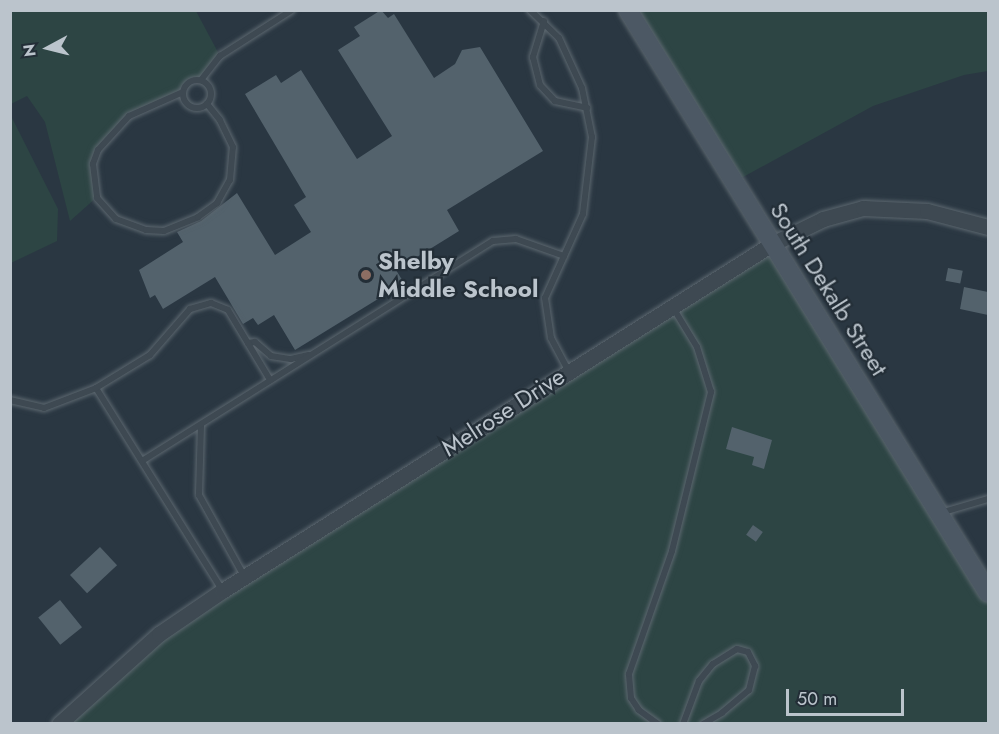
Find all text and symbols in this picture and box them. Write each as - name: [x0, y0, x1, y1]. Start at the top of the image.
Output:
- north arrow: [18, 18, 78, 78]
- text: N: [17, 43, 42, 58]
- street label: South Dekalb Street: [764, 197, 894, 381]
- place label: Shelby Middle School: [378, 247, 538, 303]
- marker: Shelby Middle School: [359, 268, 373, 282]
- street label: Melrose Drive: [436, 362, 570, 462]
- scale bar: [789, 677, 908, 715]
- text: 50 m: [797, 686, 837, 712]

